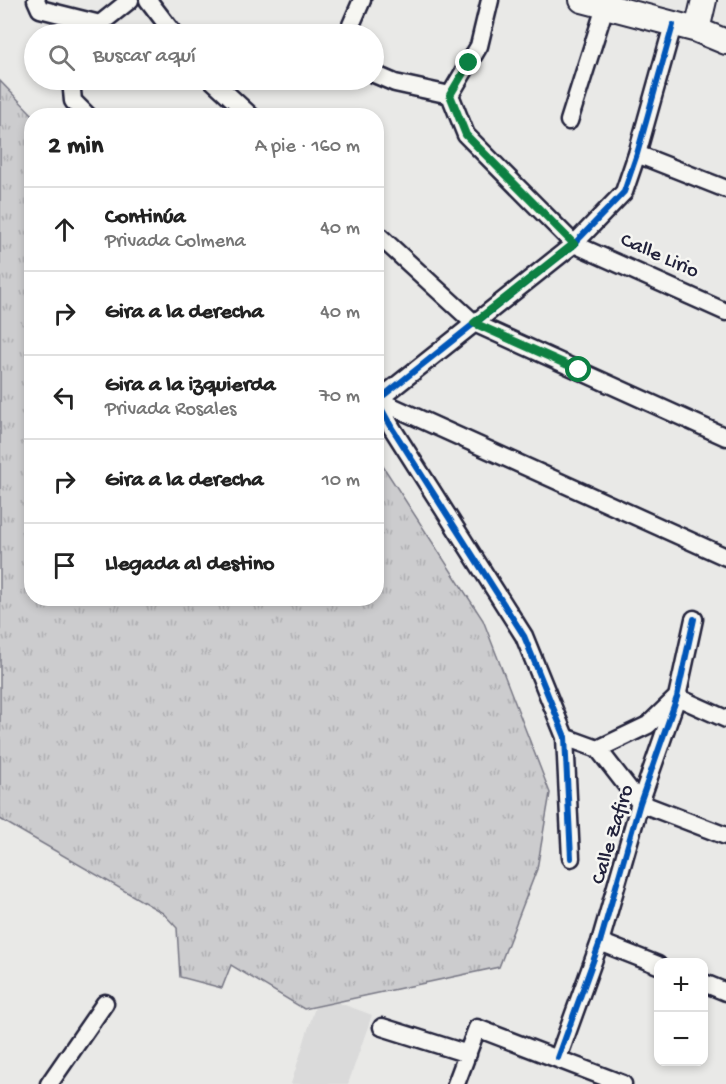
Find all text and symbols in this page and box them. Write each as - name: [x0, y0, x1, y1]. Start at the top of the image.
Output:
- search box: [24, 24, 384, 90]
- icon: search: [45, 41, 78, 74]
- text: Buscar aquí: [93, 44, 196, 70]
- route end: [455, 49, 481, 75]
- text: 2 min: [48, 132, 103, 163]
- text: A pie · 160 m: [255, 136, 360, 159]
- text: Continúa: [105, 205, 186, 231]
- icon: ahead: [48, 213, 81, 246]
- text: 40 m: [320, 218, 360, 241]
- street label: Calle Lirio: [616, 229, 702, 285]
- text: Privada Colmena: [105, 231, 246, 254]
- icon: right: [48, 297, 81, 330]
- text: Gira a la derecha: [105, 300, 263, 326]
- text: 40 m: [320, 302, 360, 325]
- route start: [565, 356, 591, 382]
- text: Gira a la izquierda: [105, 373, 276, 399]
- icon: left: [48, 381, 81, 414]
- text: 70 m: [319, 386, 360, 409]
- text: Privada Rosales: [105, 399, 236, 422]
- icon: right: [48, 465, 81, 498]
- text: Gira a la derecha: [105, 468, 263, 494]
- text: 10 m: [322, 470, 360, 493]
- icon: arrive: [48, 549, 81, 582]
- text: Llegada al destino: [105, 552, 275, 578]
- street label: Calle Zafiro: [587, 782, 641, 888]
- map controls: [654, 958, 708, 1066]
- button: +: [654, 958, 708, 1012]
- button: −: [654, 1012, 708, 1066]

